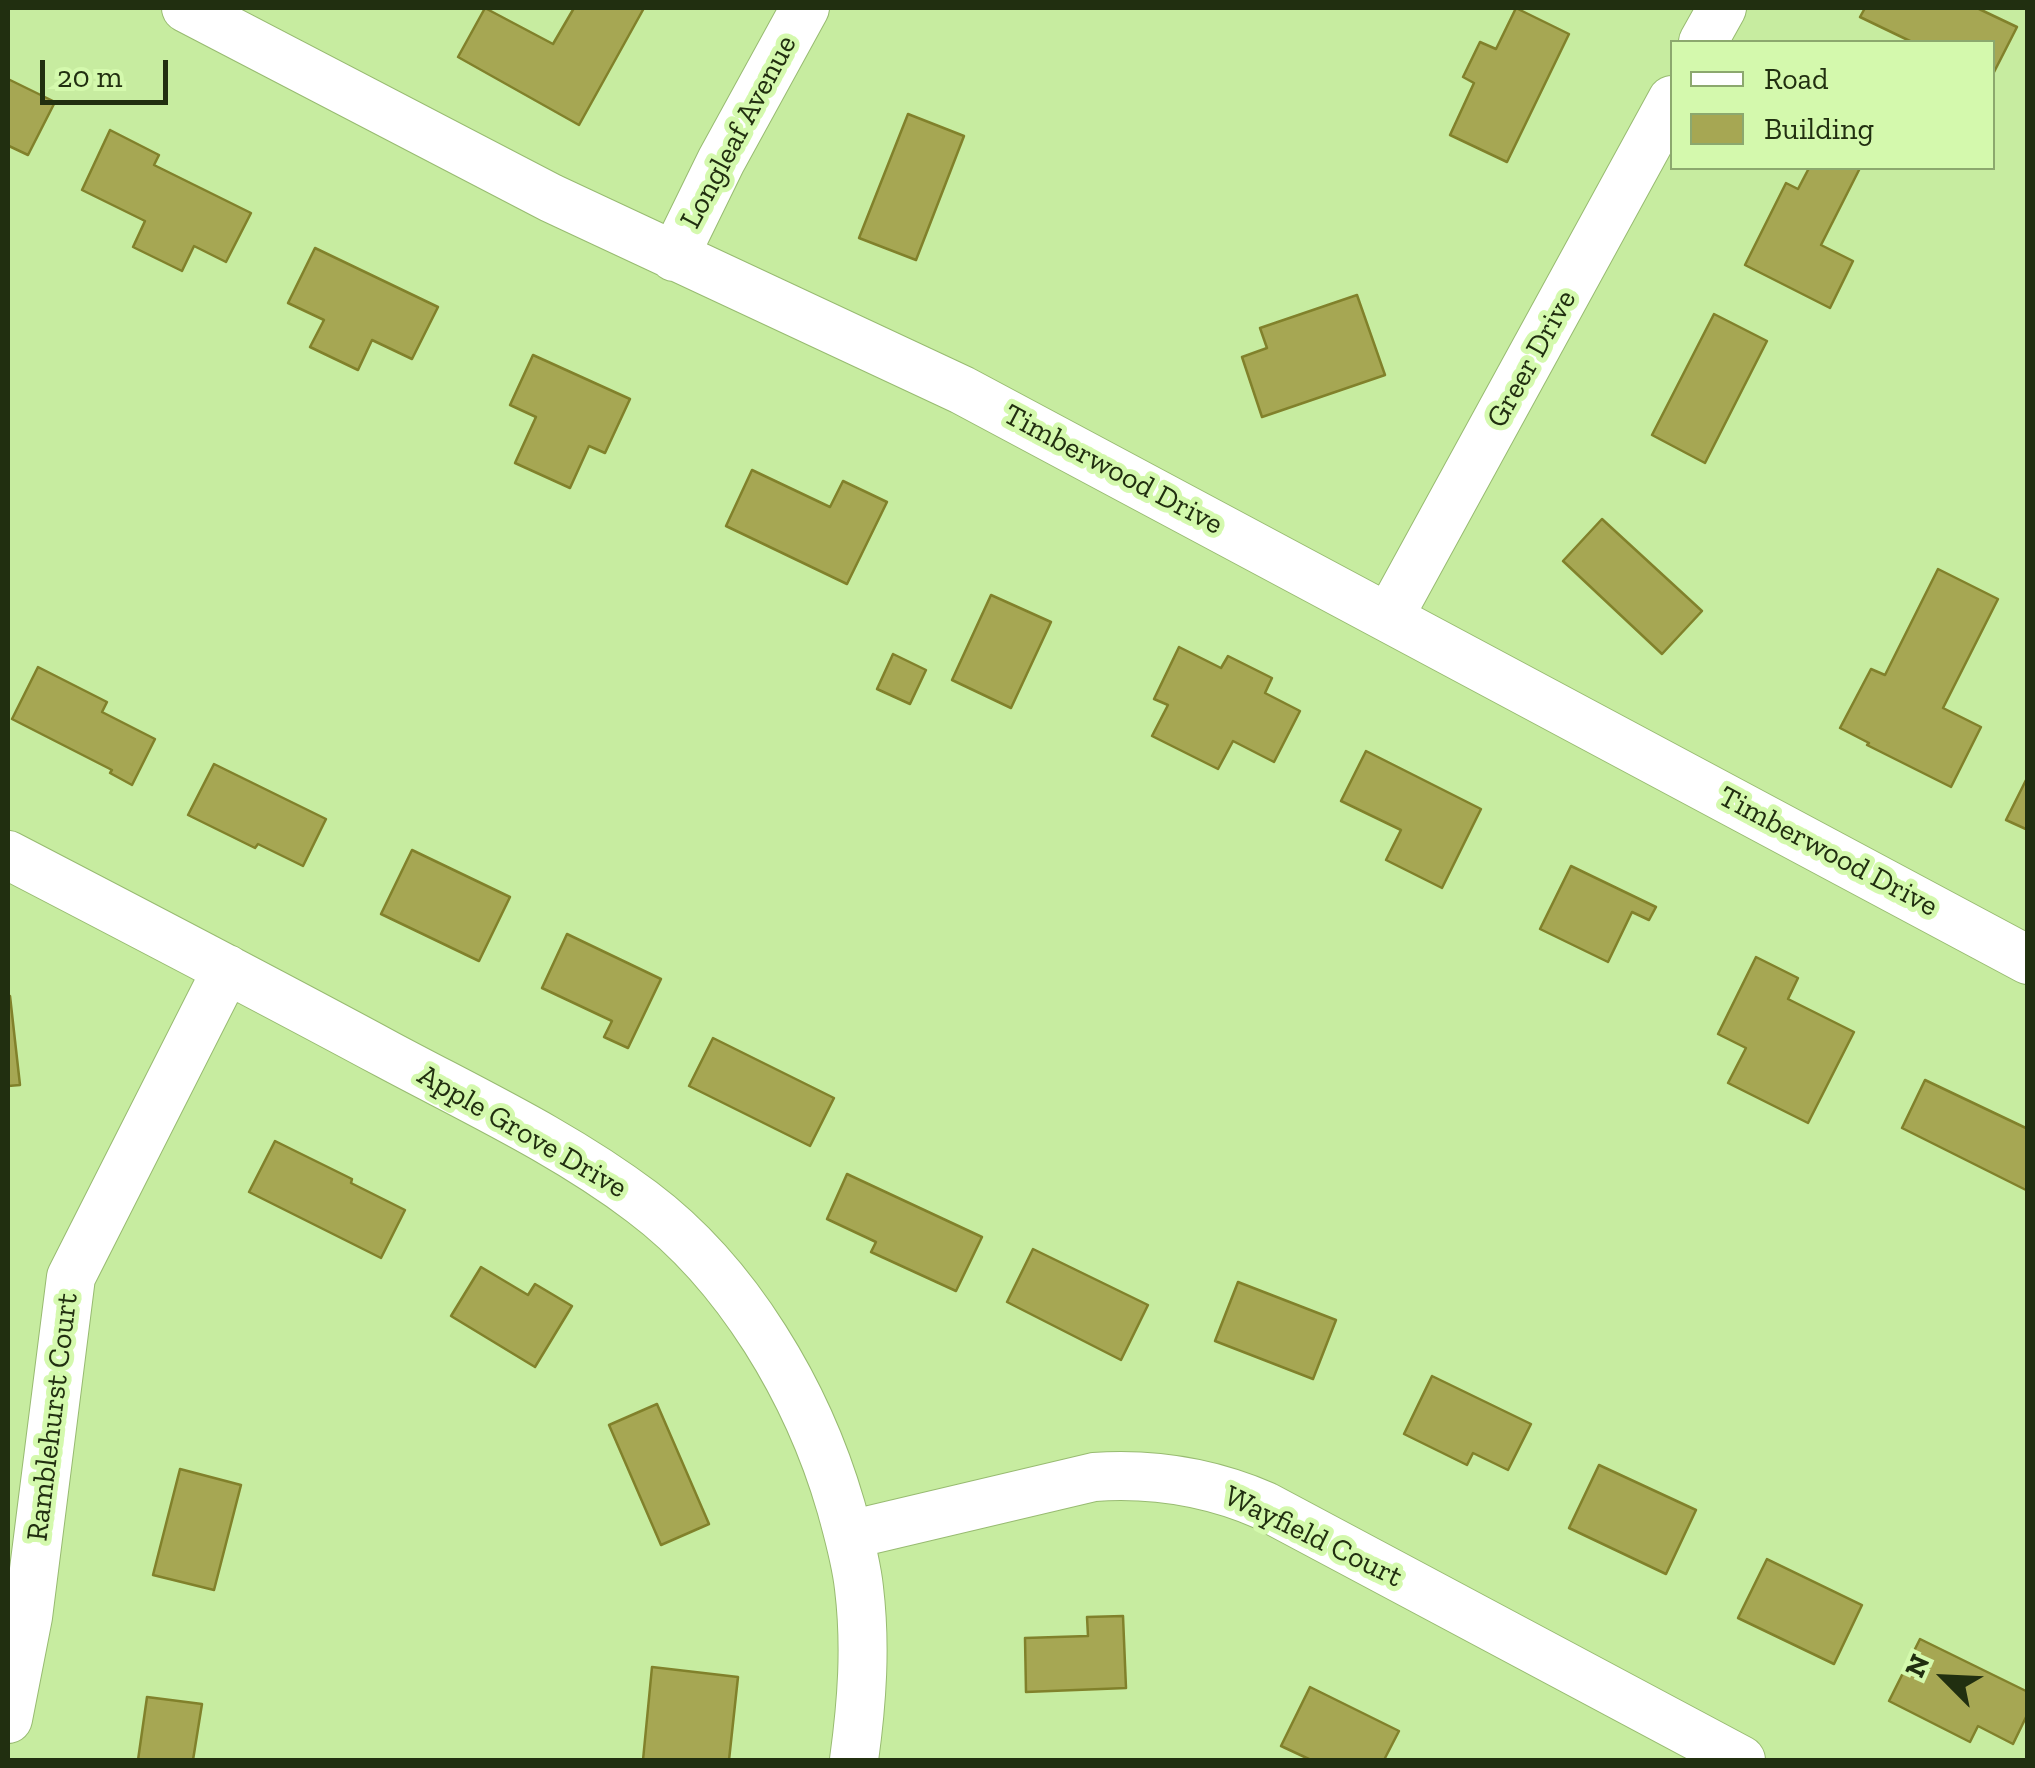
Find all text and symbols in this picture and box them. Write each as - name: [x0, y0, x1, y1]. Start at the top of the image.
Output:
- street label: Longleaf Avenue: [673, 29, 805, 235]
- scale bar: [45, 40, 172, 102]
- legend: [1670, 40, 1995, 170]
- text: 20 m: [57, 59, 122, 95]
- text: Road: [1764, 61, 1829, 97]
- text: Building: [1764, 111, 1874, 147]
- street label: Greer Drive: [1480, 284, 1584, 434]
- street label: Timberwood Drive: [997, 397, 1229, 543]
- street label: Timberwood Drive: [1712, 779, 1944, 925]
- street label: Apple Grove Drive: [411, 1057, 633, 1207]
- street label: Ramblehurst Court: [20, 1291, 86, 1543]
- street label: Wayfield Court: [1218, 1478, 1408, 1596]
- north arrow: [1895, 1628, 1995, 1728]
- text: N: [1898, 1649, 1937, 1682]

